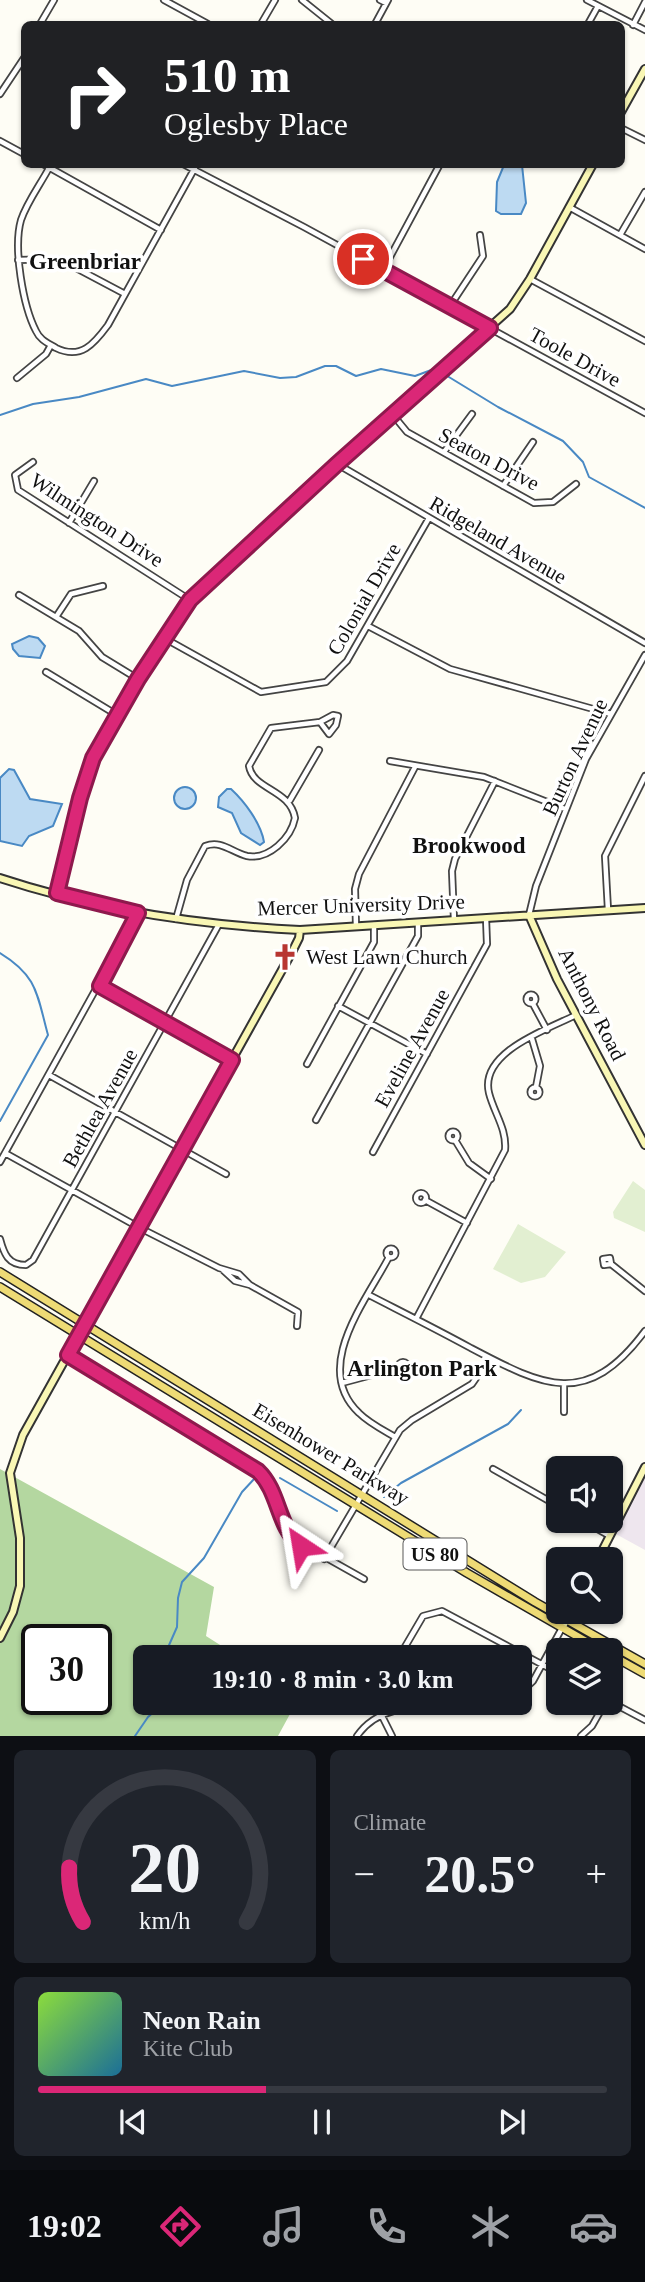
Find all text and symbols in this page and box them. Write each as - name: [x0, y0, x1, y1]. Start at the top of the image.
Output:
- text: 510 m: [164, 48, 291, 103]
- icon: right: [49, 49, 140, 140]
- text: Oglesby Place: [164, 106, 348, 142]
- pin: [333, 229, 393, 289]
- icon: arrive: [344, 240, 382, 278]
- district label: Greenbriar: [29, 249, 141, 274]
- street label: Toole Drive: [525, 322, 625, 392]
- street label: Seaton Drive: [435, 423, 543, 495]
- street label: Wilmington Drive: [26, 468, 168, 572]
- street label: Ridgeland Avenue: [425, 491, 571, 589]
- street label: Colonial Drive: [322, 539, 406, 659]
- street label: Burton Avenue: [537, 695, 613, 819]
- district label: Brookwood: [412, 833, 526, 858]
- street label: Mercer University Drive: [257, 889, 465, 921]
- church icon: West Lawn Church: [270, 942, 300, 972]
- street label: Anthony Road: [553, 944, 631, 1065]
- place label: West Lawn Church: [306, 945, 468, 969]
- street label: Eveline Avenue: [370, 984, 454, 1112]
- street label: Bethlea Avenue: [58, 1044, 142, 1172]
- district label: Arlington Park: [347, 1356, 497, 1381]
- street label: Eisenhower Parkway: [249, 1398, 414, 1510]
- map controls: [546, 1456, 623, 1715]
- button: sound: [546, 1456, 623, 1533]
- position arrow: [264, 1509, 338, 1583]
- road number: US 80: [404, 1538, 466, 1570]
- button: search: [546, 1547, 623, 1624]
- speed limit sign: 30: [21, 1624, 112, 1715]
- button: layers: [546, 1638, 623, 1715]
- text: 19:10 · 8 min · 3.0 km: [212, 1665, 453, 1694]
- text: Climate: [354, 1810, 426, 1835]
- text: 20: [128, 1828, 201, 1909]
- text: 20.5°: [424, 1846, 536, 1903]
- text: −: [354, 1853, 375, 1895]
- text: +: [586, 1853, 607, 1895]
- text: km/h: [139, 1907, 191, 1934]
- text: Neon Rain: [143, 2006, 261, 2035]
- text: Kite Club: [143, 2036, 233, 2061]
- icon: previous: [114, 2103, 152, 2141]
- icon: pause: [303, 2103, 341, 2141]
- icon: next: [493, 2103, 531, 2141]
- icon: directions: [156, 2202, 205, 2251]
- icon: music: [259, 2202, 308, 2251]
- icon: phone: [362, 2202, 411, 2251]
- icon: climate: [466, 2202, 515, 2251]
- icon: car: [569, 2202, 618, 2251]
- text: 19:02: [27, 2208, 102, 2244]

